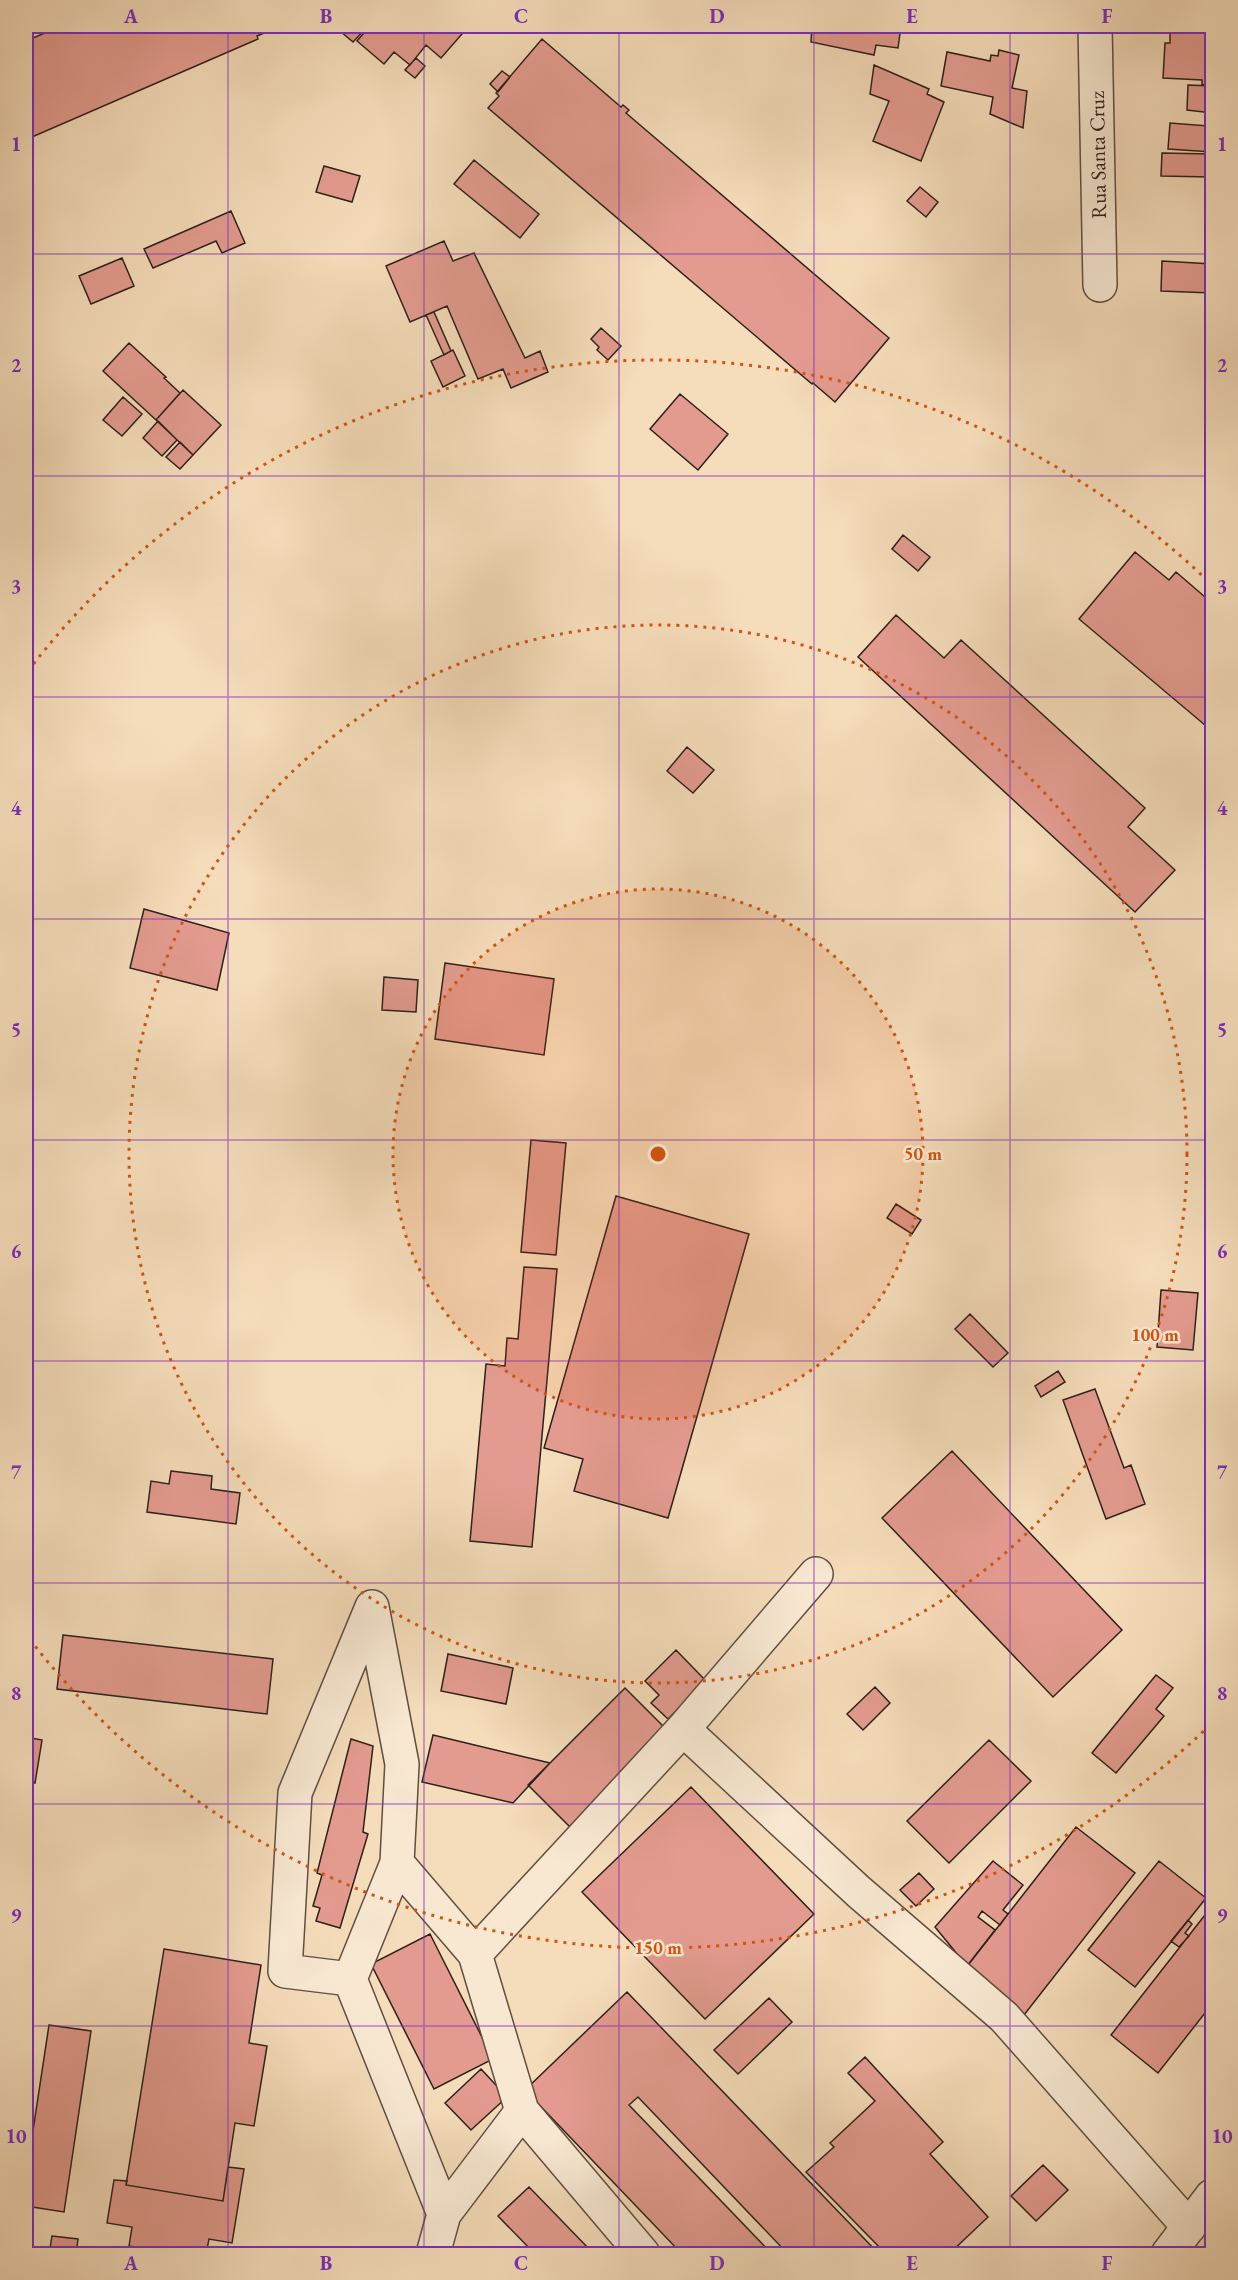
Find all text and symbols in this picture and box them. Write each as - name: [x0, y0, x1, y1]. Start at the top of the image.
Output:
- text: A: [123, 3, 139, 29]
- text: B: [320, 3, 332, 29]
- text: C: [514, 3, 528, 29]
- text: D: [709, 3, 725, 29]
- text: E: [906, 3, 918, 29]
- text: F: [1102, 3, 1113, 29]
- street label: Rua Santa Cruz: [1083, 91, 1112, 219]
- text: 1: [11, 131, 21, 157]
- text: 1: [1217, 131, 1227, 157]
- text: 2: [11, 352, 22, 378]
- text: 2: [1217, 352, 1228, 378]
- text: 3: [11, 573, 21, 599]
- text: 3: [1217, 573, 1227, 599]
- text: 4: [11, 795, 22, 821]
- text: 4: [1217, 795, 1228, 821]
- text: 5: [11, 1016, 21, 1042]
- text: 5: [1217, 1016, 1227, 1042]
- text: 50 m: [904, 1142, 942, 1165]
- centre of rings: [648, 1144, 668, 1164]
- text: 6: [11, 1238, 22, 1264]
- text: 6: [1217, 1238, 1228, 1264]
- text: 100 m: [1131, 1323, 1179, 1346]
- text: 7: [11, 1459, 22, 1485]
- text: 7: [1217, 1459, 1228, 1485]
- text: 8: [11, 1680, 21, 1706]
- text: 8: [1217, 1680, 1227, 1706]
- text: 9: [11, 1902, 22, 1928]
- text: 9: [1217, 1902, 1228, 1928]
- text: 150 m: [634, 1936, 682, 1959]
- text: 10: [5, 2123, 27, 2149]
- text: 10: [1211, 2123, 1233, 2149]
- text: A: [123, 2250, 139, 2276]
- text: B: [320, 2250, 332, 2276]
- text: C: [514, 2250, 528, 2276]
- text: D: [709, 2250, 725, 2276]
- text: E: [906, 2250, 918, 2276]
- text: F: [1102, 2250, 1113, 2276]

